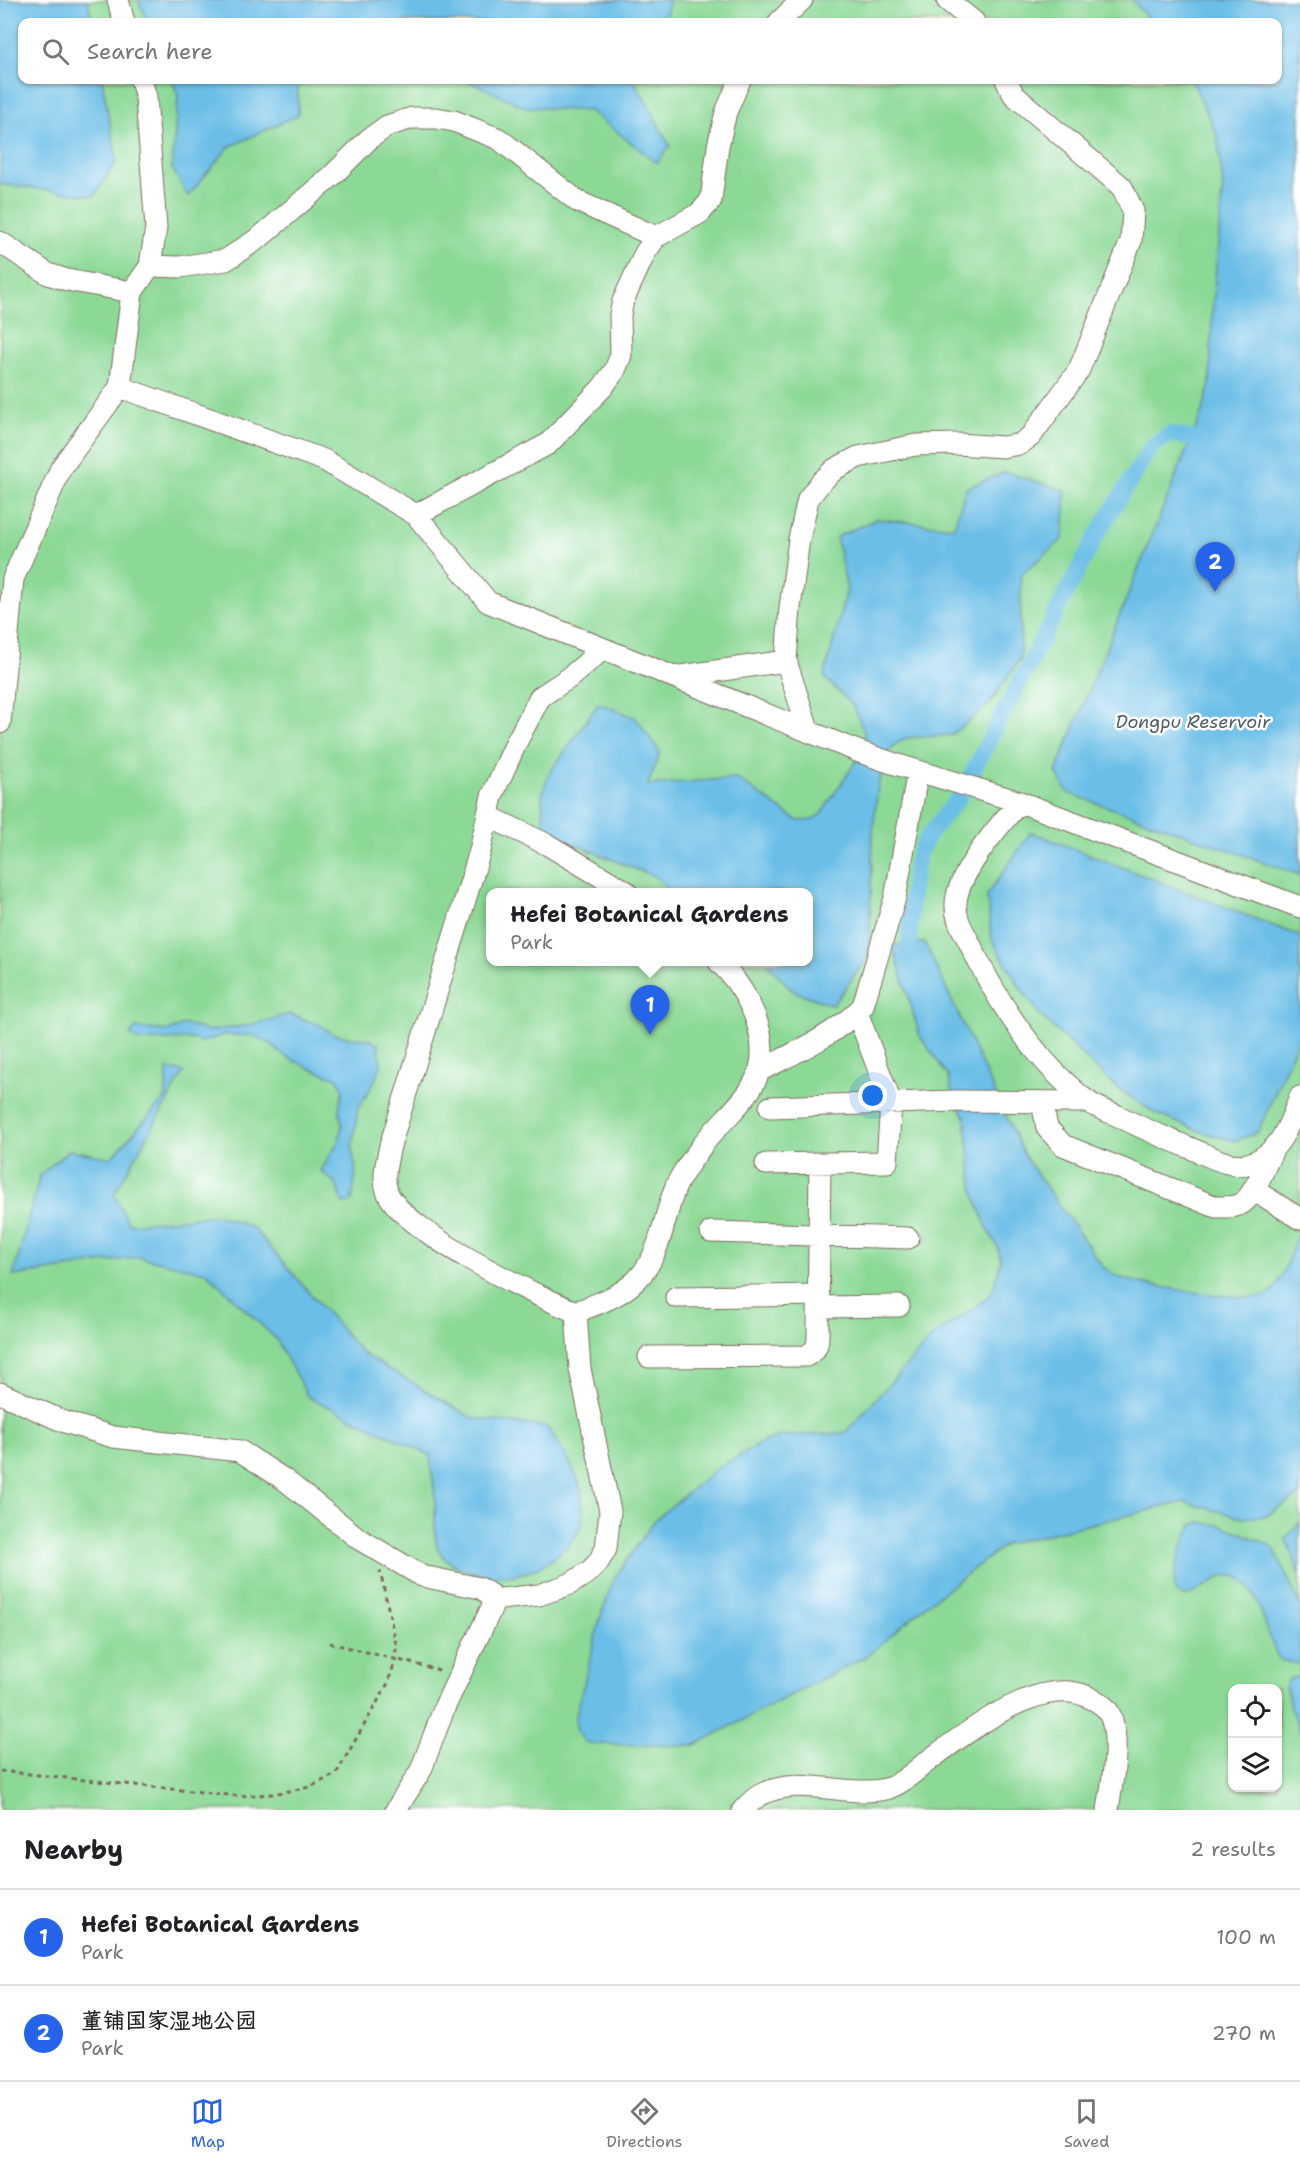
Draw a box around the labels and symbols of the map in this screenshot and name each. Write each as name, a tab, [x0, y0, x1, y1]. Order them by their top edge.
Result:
pin: 2	[1196, 542, 1234, 592]
water label: Dongpu Reservoir	[1115, 710, 1271, 734]
pin: 1	[630, 986, 670, 1035]
your location	[858, 1081, 887, 1110]

